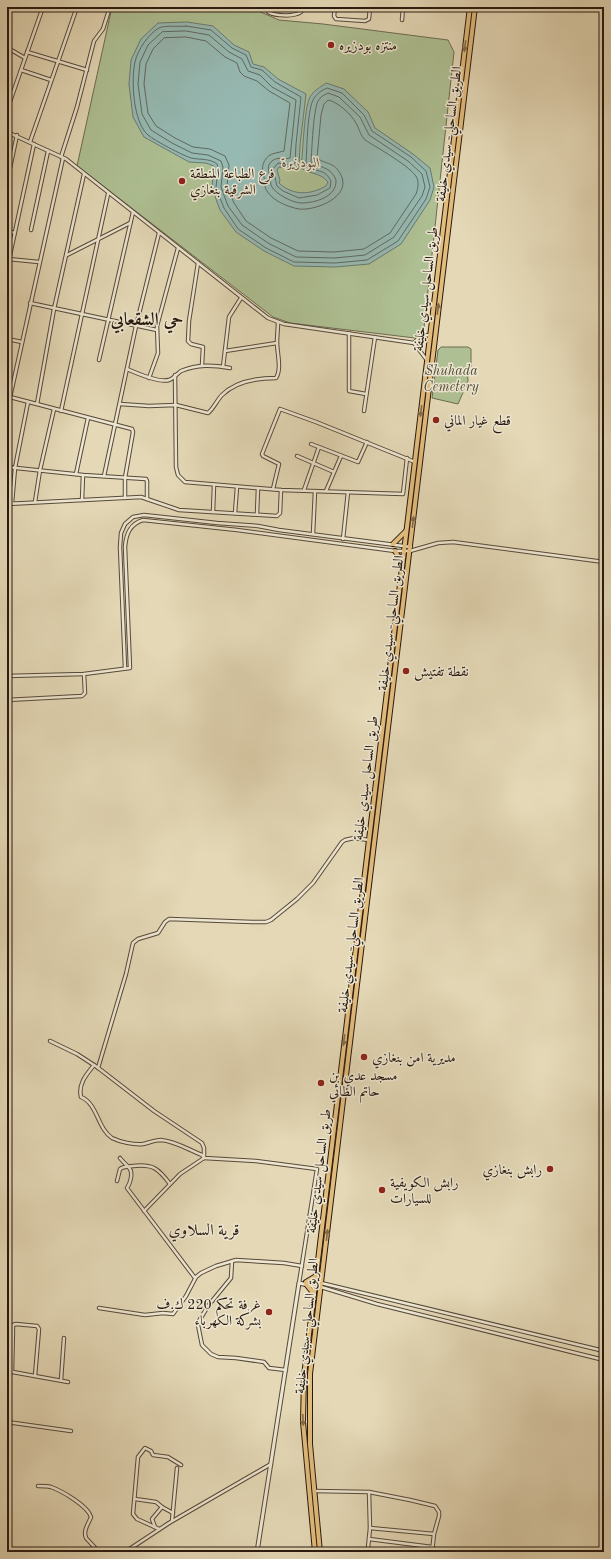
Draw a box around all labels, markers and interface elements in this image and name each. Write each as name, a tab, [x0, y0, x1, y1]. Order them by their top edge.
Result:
place label: منتزه بودزيره	[339, 39, 397, 54]
marker: منتزه بودزيره	[326, 40, 336, 50]
one-way arrow	[462, 40, 468, 52]
street label: الطريق الساحلي- سيدي خليفة	[434, 66, 469, 203]
park label: البودزيرة	[281, 156, 320, 171]
place label: فرع الطباعة المنطقة الشرقية بنغازي	[190, 167, 275, 201]
marker: فرع الطباعة المنطقة الشرقية بنغازي	[177, 176, 187, 186]
street label: طريق الساحل سيدي خليفة	[411, 226, 445, 353]
one-way arrow	[435, 303, 441, 315]
district label: حي الشقعابي	[110, 311, 183, 334]
park label: Shuhada Cemetery	[423, 364, 480, 395]
one-way arrow	[418, 405, 424, 417]
place label: قطع غيار الماني	[444, 414, 511, 434]
marker: قطع غيار الماني	[431, 415, 441, 425]
one-way arrow	[410, 516, 416, 528]
street label: الطريق الساحلي- سيدي خليفة	[376, 555, 411, 692]
place label: نقطة تفتيش	[414, 665, 469, 681]
marker: نقطة تفتيش	[401, 666, 411, 676]
street label: طريق الساحل سيدي خليفة	[351, 715, 385, 842]
street label: الطريق الساحلي- سيدي خليفة	[336, 877, 371, 1014]
one-way arrow	[341, 1034, 348, 1046]
place label: مديرية امن بنغازي	[372, 1051, 456, 1069]
marker: مديرية امن بنغازي	[359, 1052, 369, 1062]
place label: مسجد عدي بن حاتم الطائي	[329, 1069, 398, 1104]
marker: مسجد عدي بن حاتم الطائي	[316, 1078, 326, 1088]
street label: طريق الساحل سيدي خليفة	[304, 1108, 338, 1235]
place label: رابش بنغازي	[483, 1163, 542, 1181]
marker: رابش بنغازي	[545, 1164, 555, 1174]
place label: رابش الكويفية للسيارات	[390, 1175, 459, 1207]
marker: رابش الكويفية للسيارات	[377, 1185, 387, 1195]
district label: قرية السلاوي	[169, 1223, 239, 1242]
one-way arrow	[324, 1229, 330, 1241]
street label: الطريق الساحلي- سيدي خليفة	[293, 1258, 326, 1395]
place label: غرفة تحكم 220 ك.ف بشركة الكهرباء	[157, 1297, 261, 1330]
marker: غرفة تحكم 220 ك.ف بشركة الكهرباء	[264, 1307, 274, 1317]
one-way arrow	[300, 1414, 307, 1426]

